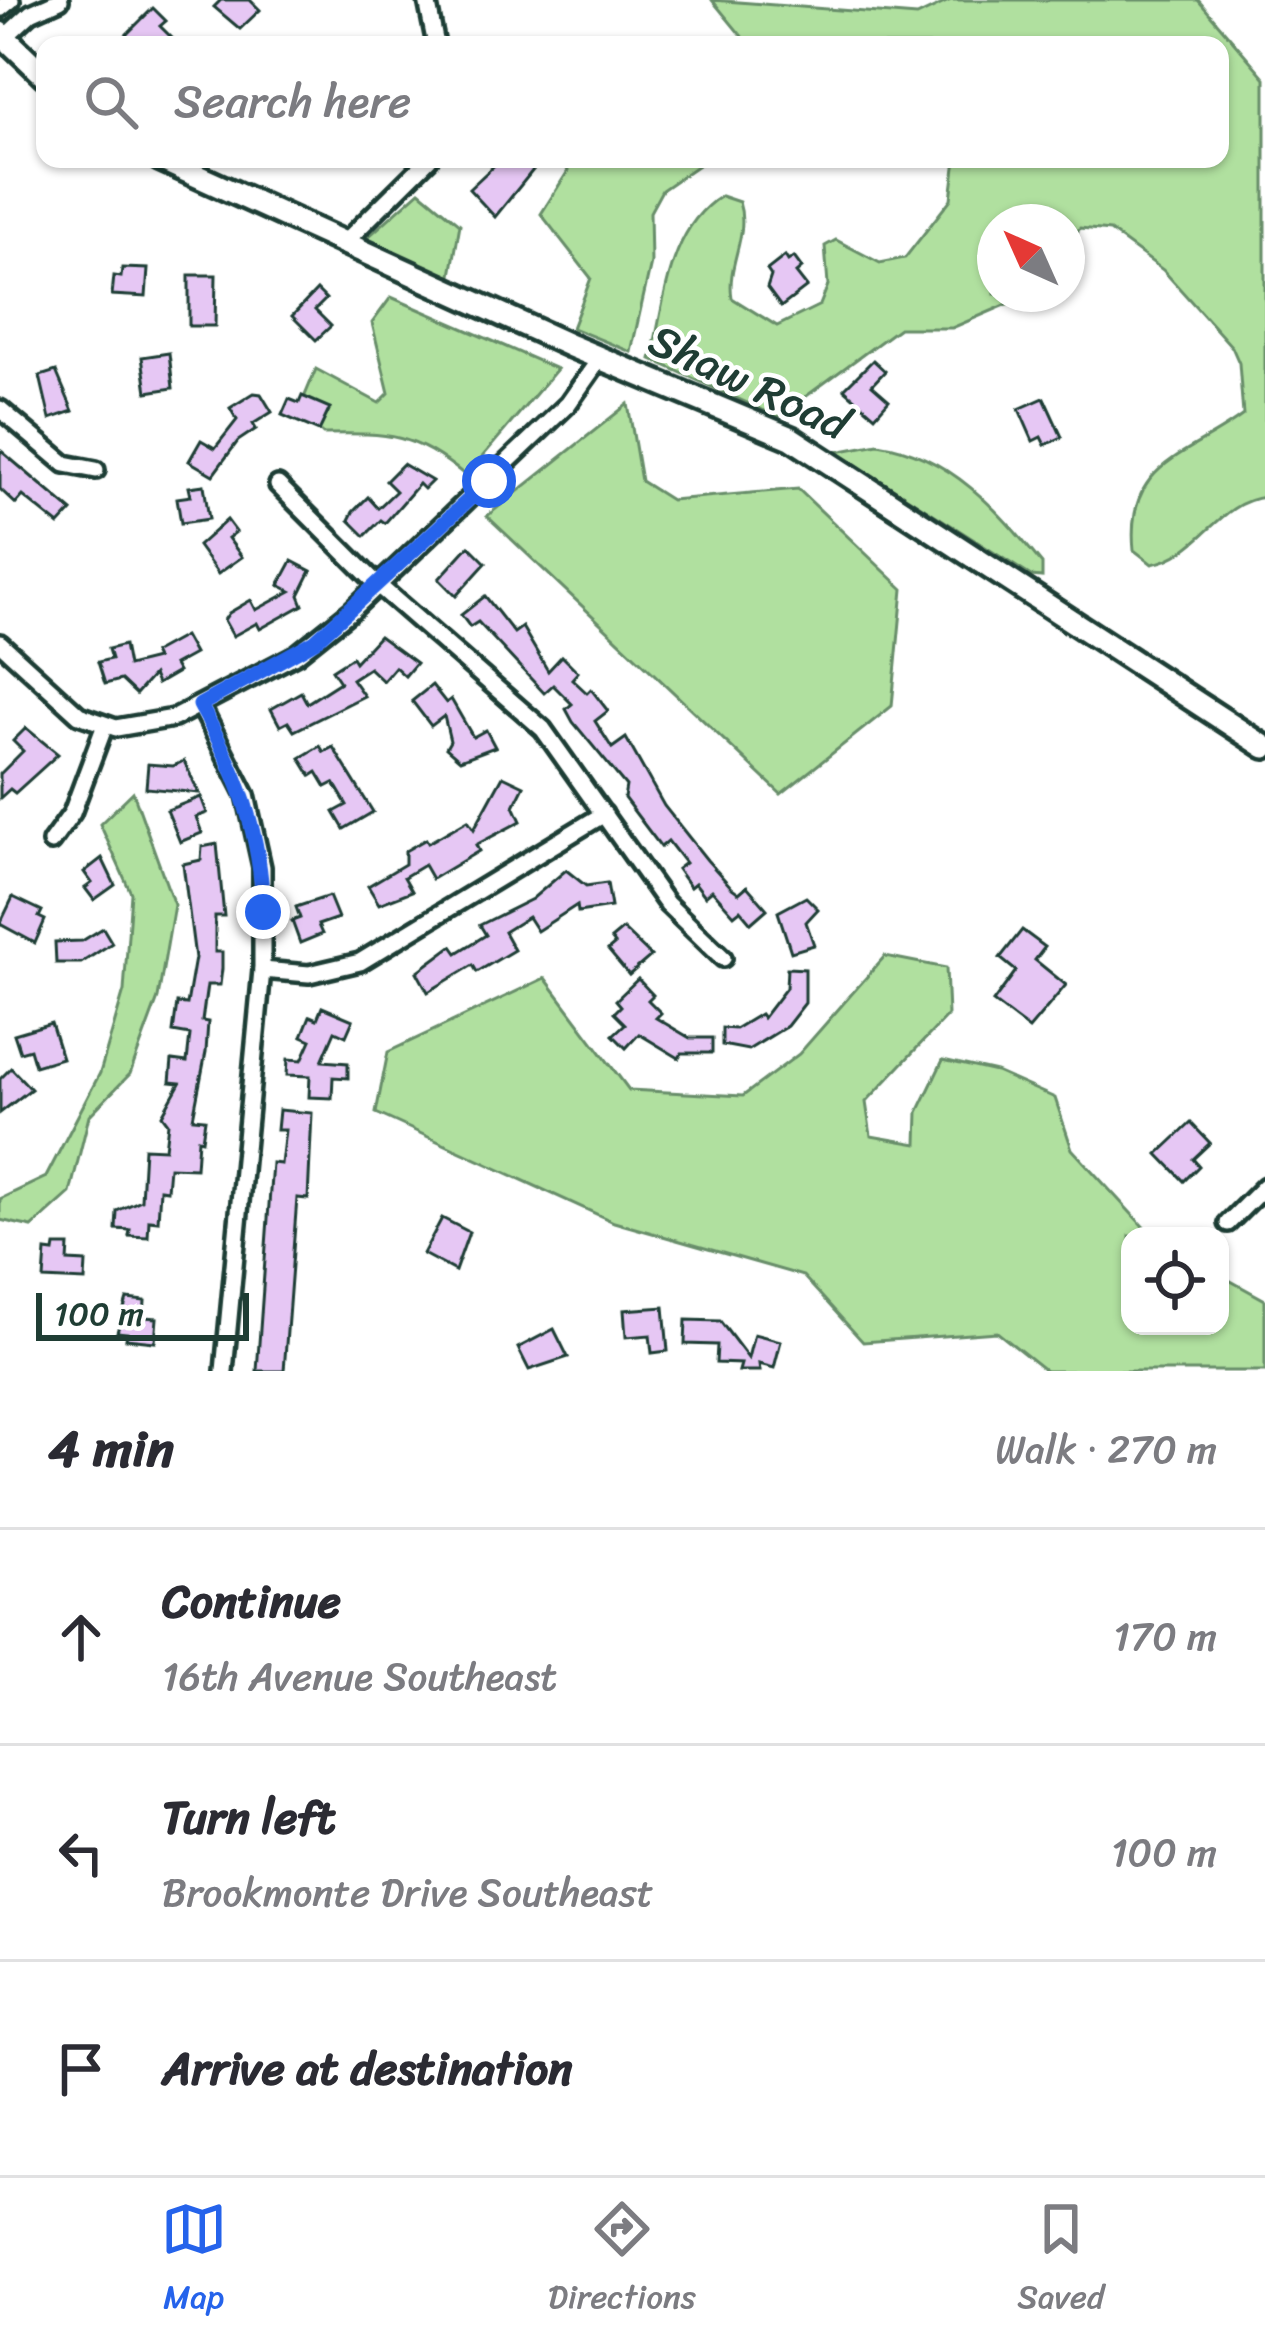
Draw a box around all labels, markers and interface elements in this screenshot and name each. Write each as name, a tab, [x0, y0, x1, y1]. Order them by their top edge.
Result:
search box	[36, 36, 1229, 168]
text: Search here	[174, 62, 411, 142]
icon: search	[78, 69, 144, 135]
north arrow	[977, 204, 1085, 312]
street label: Shaw Road	[635, 301, 866, 465]
route start	[462, 454, 516, 508]
route end	[236, 885, 290, 939]
map controls	[1121, 1227, 1229, 1335]
button: locate	[1121, 1227, 1229, 1335]
text: 100 m	[54, 1285, 144, 1343]
scale bar	[36, 1287, 249, 1340]
text: 4 min	[48, 1404, 174, 1494]
text: Walk · 270 m	[995, 1415, 1217, 1484]
text: Continue	[162, 1562, 341, 1642]
text: 170 m	[1113, 1602, 1217, 1671]
icon: ahead	[48, 1604, 114, 1670]
text: 16th Avenue Southeast	[162, 1642, 557, 1711]
text: Turn left	[162, 1778, 335, 1858]
text: 100 m	[1111, 1818, 1217, 1887]
icon: left	[48, 1820, 114, 1886]
text: Brookmonte Drive Southeast	[162, 1858, 654, 1927]
text: Arrive at destination	[162, 2029, 572, 2109]
icon: arrive	[48, 2036, 114, 2102]
tab: Map	[161, 2196, 227, 2326]
tab: Directions	[548, 2196, 696, 2326]
tab: Saved	[1017, 2196, 1104, 2326]

